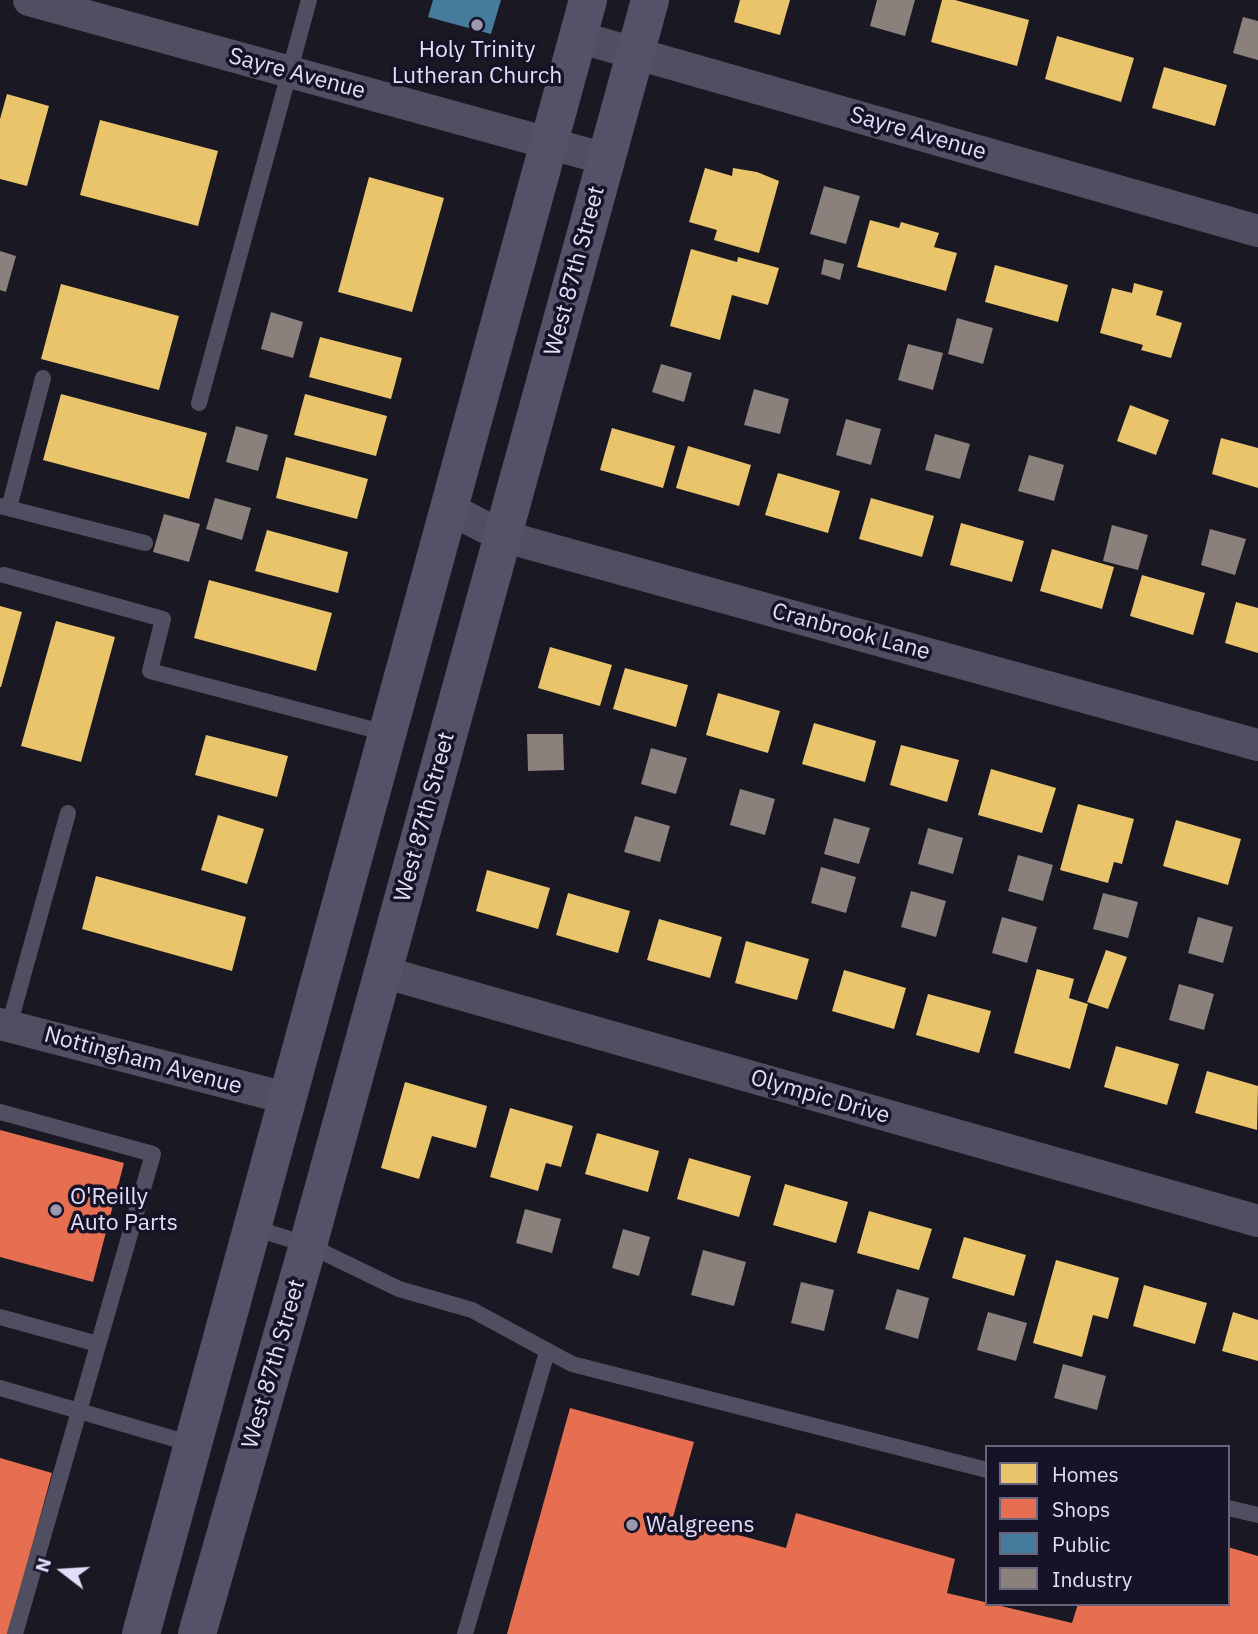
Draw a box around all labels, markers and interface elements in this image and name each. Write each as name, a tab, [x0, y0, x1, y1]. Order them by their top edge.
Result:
marker: Holy Trinity Lutheran Church	[469, 17, 485, 33]
place label: Holy Trinity Lutheran Church	[392, 36, 562, 90]
street label: Sayre Avenue	[226, 43, 368, 105]
street label: Sayre Avenue	[847, 101, 989, 167]
street label: West 87th Street	[539, 183, 611, 359]
street label: Cranbrook Lane	[769, 598, 933, 666]
street label: West 87th Street	[389, 729, 461, 905]
street label: Nottingham Avenue	[41, 1021, 245, 1101]
street label: Olympic Drive	[747, 1064, 893, 1130]
place label: O'Reilly Auto Parts	[70, 1183, 178, 1237]
marker: O'Reilly Auto Parts	[48, 1202, 64, 1218]
street label: West 87th Street	[237, 1276, 311, 1452]
legend	[985, 1445, 1230, 1606]
text: Homes	[1052, 1460, 1119, 1488]
text: Shops	[1052, 1495, 1110, 1523]
place label: Walgreens	[646, 1511, 755, 1539]
marker: Walgreens	[624, 1517, 640, 1533]
text: Public	[1052, 1530, 1110, 1558]
north arrow	[28, 1536, 98, 1606]
text: N	[29, 1555, 56, 1575]
text: Industry	[1052, 1565, 1132, 1593]

